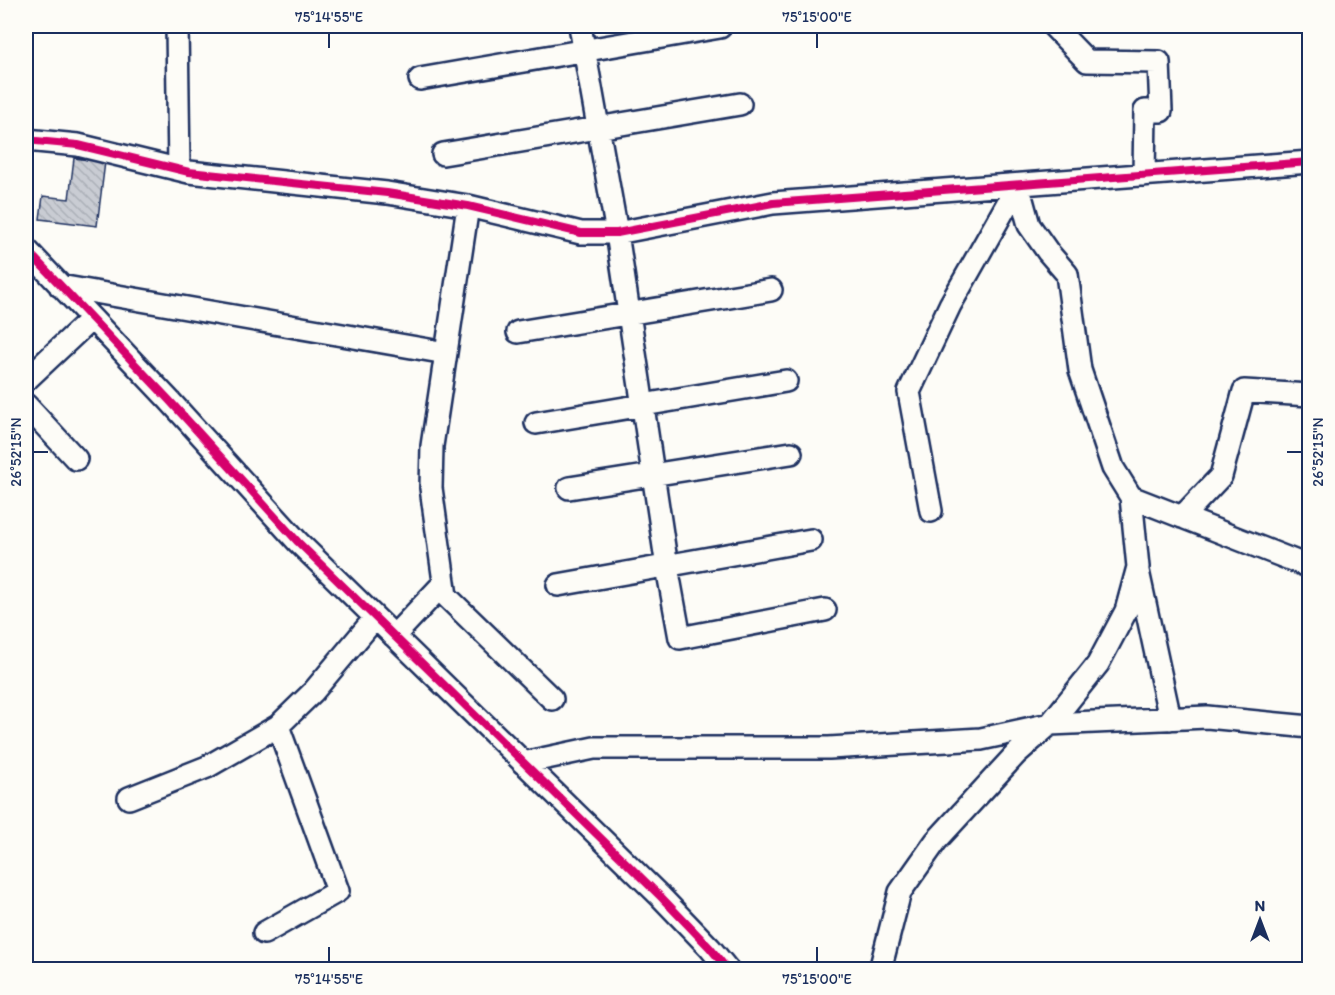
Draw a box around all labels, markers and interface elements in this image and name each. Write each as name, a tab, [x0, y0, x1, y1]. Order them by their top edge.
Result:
text: 75°14'55"E	[295, 8, 363, 26]
text: 75°15'00"E	[782, 8, 852, 26]
text: 26°52'15"N	[7, 417, 25, 487]
text: 26°52'15"N	[1309, 417, 1327, 487]
north arrow	[1230, 890, 1290, 950]
text: N	[1255, 896, 1265, 915]
text: 75°14'55"E	[295, 970, 363, 988]
text: 75°15'00"E	[782, 970, 852, 988]

